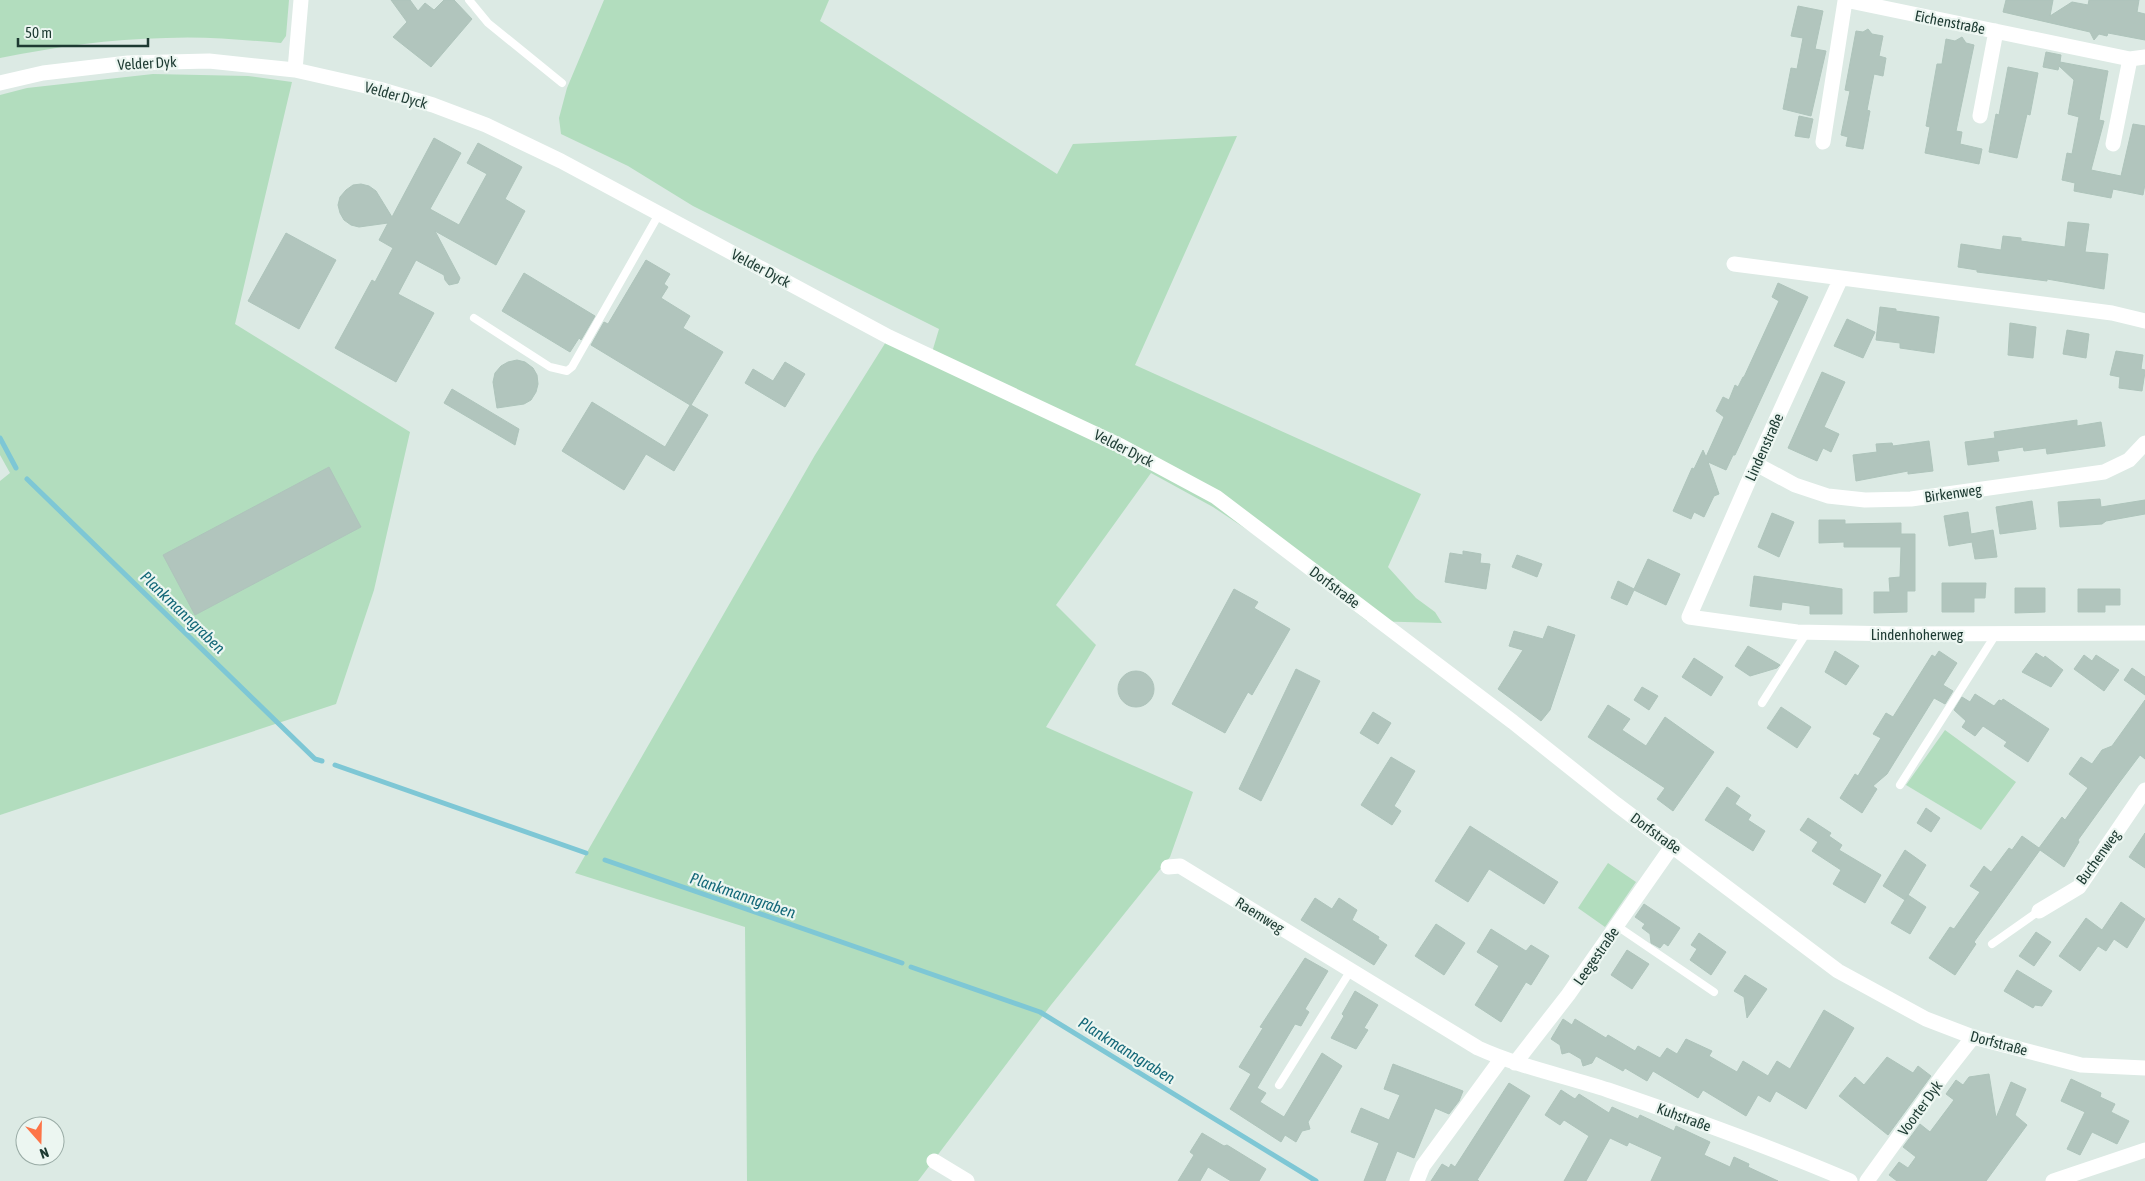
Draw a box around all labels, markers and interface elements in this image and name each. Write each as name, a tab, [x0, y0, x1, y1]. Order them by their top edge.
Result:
street label: Eichenstraße	[1913, 7, 1987, 37]
scale bar	[18, 15, 148, 47]
text: 50 m	[25, 24, 52, 41]
street label: Velder Dyk	[117, 53, 177, 73]
street label: Velder Dyck	[363, 78, 430, 112]
street label: Velder Dyck	[729, 245, 794, 291]
street label: Lindenstraße	[1742, 410, 1787, 483]
street label: Velder Dyck	[1091, 426, 1157, 470]
street label: Birkenweg	[1923, 481, 1983, 505]
street label: Dorfstraße	[1307, 563, 1364, 611]
water label: Plankmanngraben	[136, 567, 229, 658]
street label: Lindenhoherweg	[1871, 626, 1964, 643]
street label: Dorfstraße	[1627, 809, 1685, 857]
street label: Buchenweg	[2073, 826, 2124, 888]
water label: Plankmanngraben	[688, 869, 798, 923]
street label: Raemweg	[1233, 893, 1288, 937]
street label: Leegestraße	[1570, 924, 1622, 988]
water label: Plankmanngraben	[1075, 1013, 1179, 1088]
street label: Dorfstraße	[1969, 1027, 2030, 1059]
street label: Voorter Dyk	[1894, 1077, 1946, 1139]
street label: Kuhstraße	[1655, 1099, 1714, 1135]
north arrow	[15, 1116, 65, 1166]
text: N	[38, 1144, 51, 1162]

